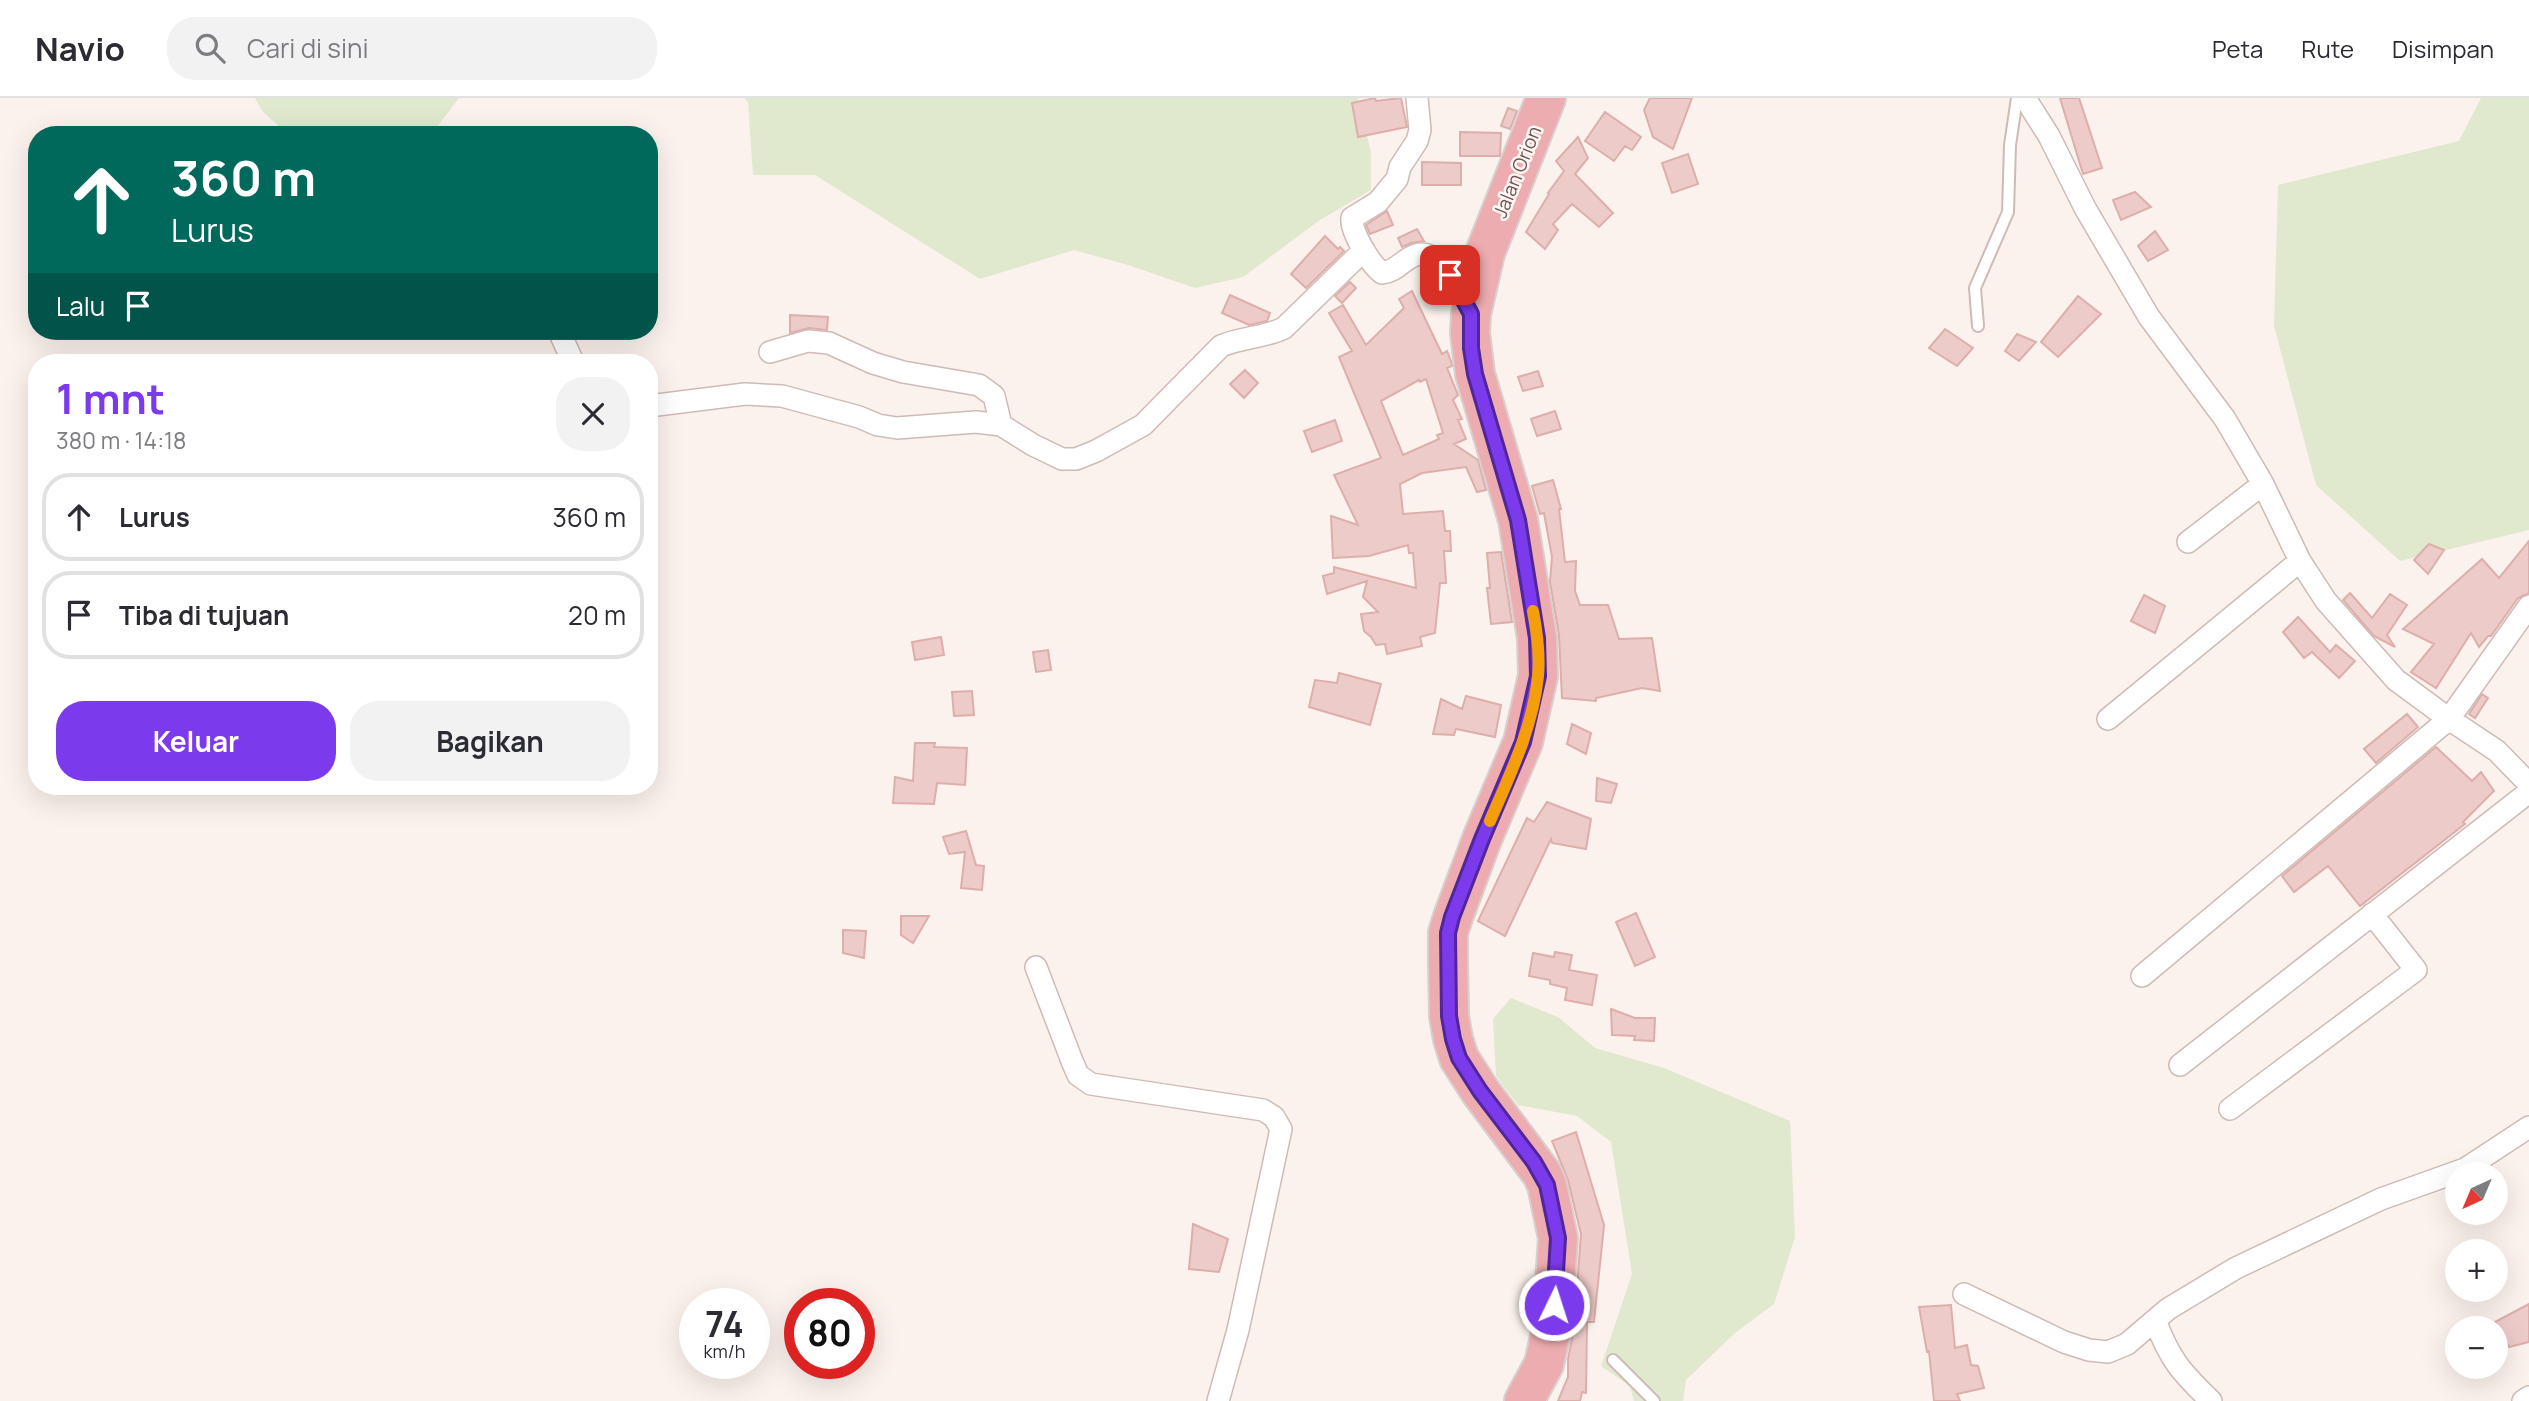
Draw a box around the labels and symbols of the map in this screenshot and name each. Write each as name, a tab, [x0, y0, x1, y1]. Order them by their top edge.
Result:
street label: Jalan Orion	[1487, 122, 1547, 222]
pin	[1420, 245, 1480, 305]
north arrow	[2445, 1162, 2508, 1225]
position arrow	[1517, 1268, 1591, 1342]
speed limit sign: 80	[784, 1288, 875, 1379]

